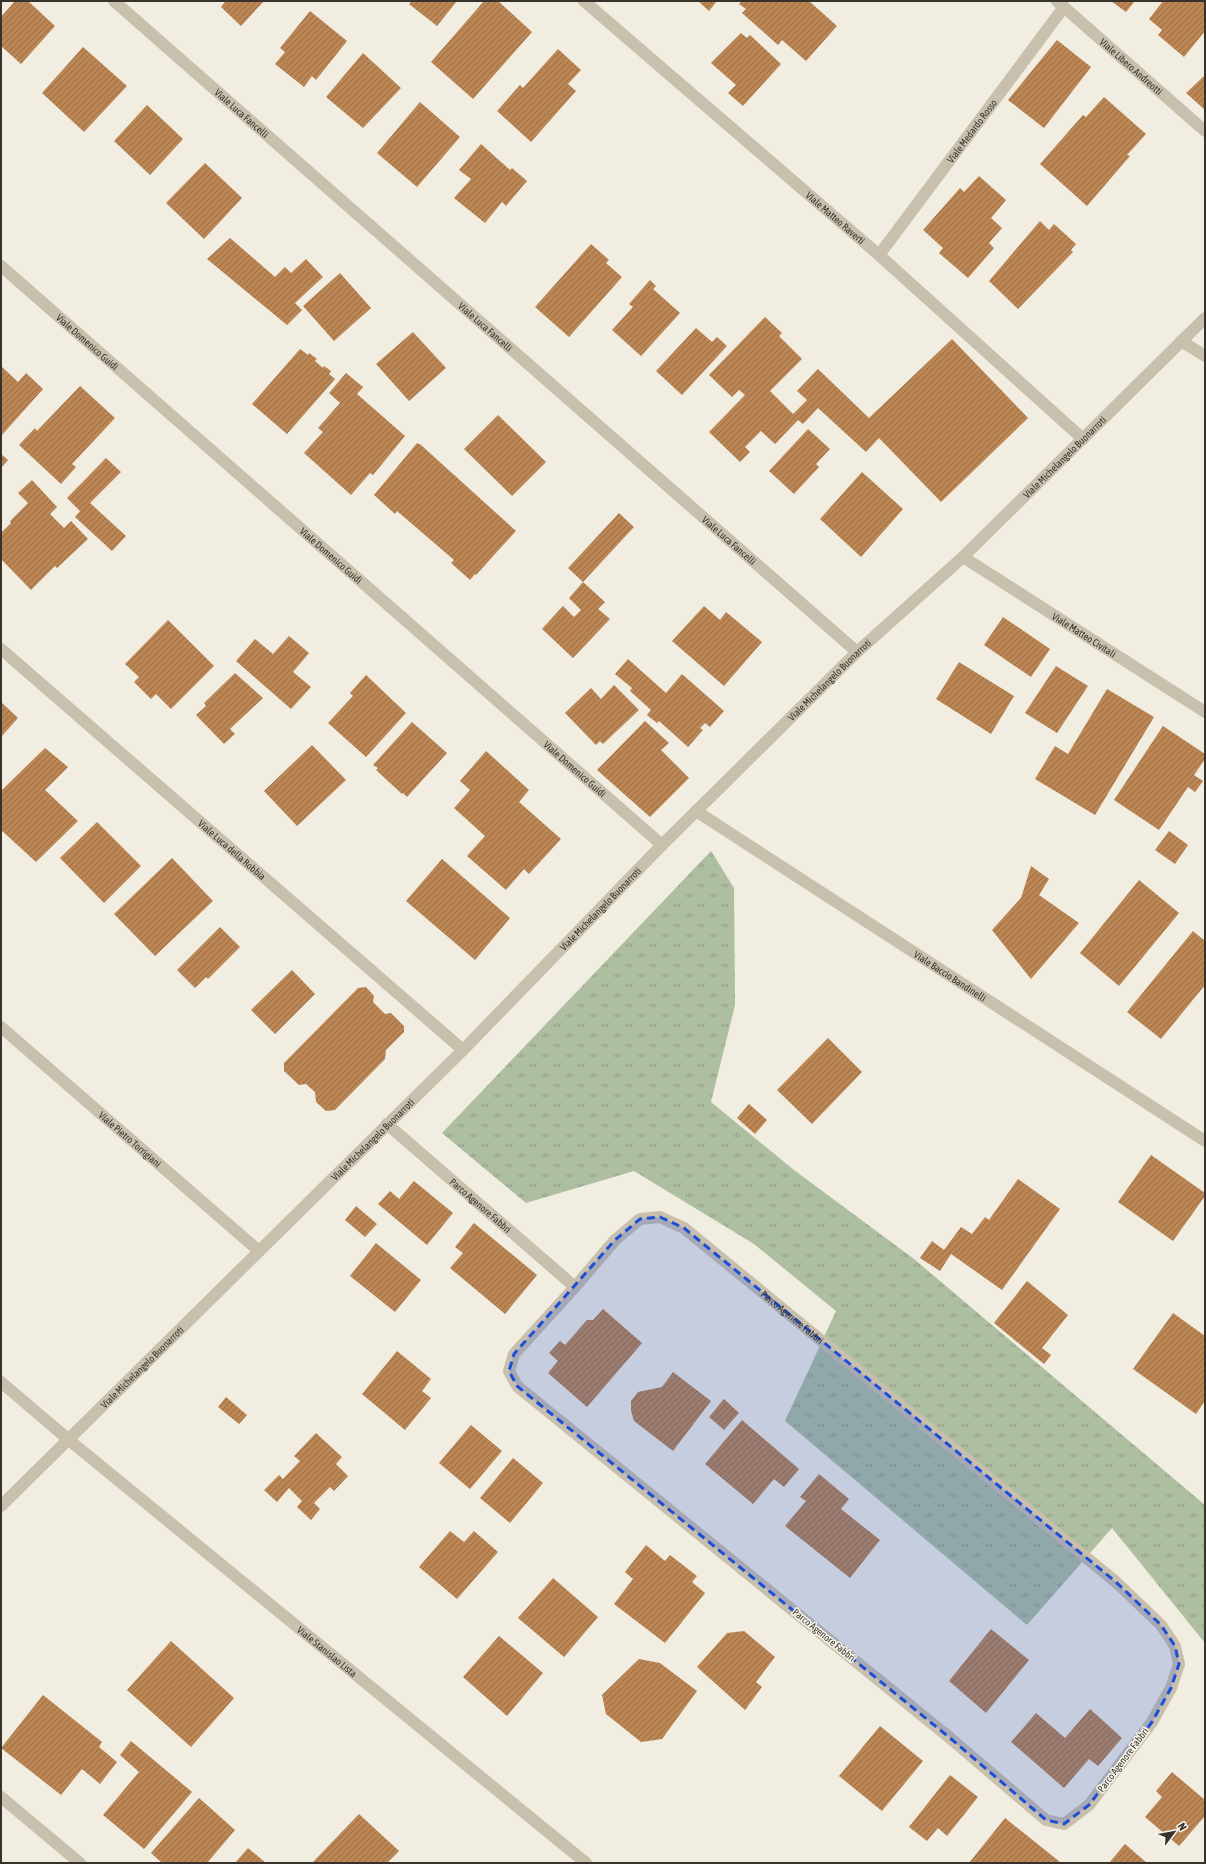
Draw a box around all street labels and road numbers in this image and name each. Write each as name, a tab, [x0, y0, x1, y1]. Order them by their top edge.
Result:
street label: Viale Libero Andreotti	[1098, 36, 1165, 97]
street label: Viale Luca Fancelli	[213, 86, 271, 140]
street label: Viale Medardo Rosso	[944, 97, 999, 165]
street label: Viale Matteo Raverti	[804, 189, 867, 246]
street label: Viale Luca Fancelli	[456, 300, 515, 353]
street label: Viale Domenico Guidi	[54, 312, 121, 372]
street label: Viale Michelangelo Buonarroti	[1021, 414, 1108, 500]
street label: Viale Luca Fancelli	[700, 514, 758, 567]
street label: Viale Domenico Guidi	[298, 525, 365, 585]
street label: Viale Matteo Civitali	[1050, 610, 1118, 659]
street label: Viale Michelangelo Buonarroti	[786, 637, 873, 723]
street label: Viale Domenico Guidi	[542, 739, 608, 799]
street label: Viale Luca della Robbia	[196, 817, 268, 882]
street label: Viale Michelangelo Buonarroti	[557, 865, 643, 953]
street label: Viale Baccio Bandinelli	[912, 948, 988, 1003]
street label: Viale Michelangelo Buonarroti	[329, 1096, 416, 1182]
street label: Viale Pietro Torrigiani	[97, 1109, 164, 1169]
street label: Parco Agenore Fabbri	[448, 1176, 514, 1235]
street label: Parco Agenore Fabbri	[759, 1288, 826, 1346]
street label: Viale Michelangelo Buonarroti	[98, 1324, 185, 1410]
street label: Parco Agenore Fabbri	[791, 1606, 857, 1664]
street label: Viale Stanislao Lista	[295, 1624, 359, 1679]
street label: Parco Agenore Fabbri	[1095, 1726, 1151, 1794]

